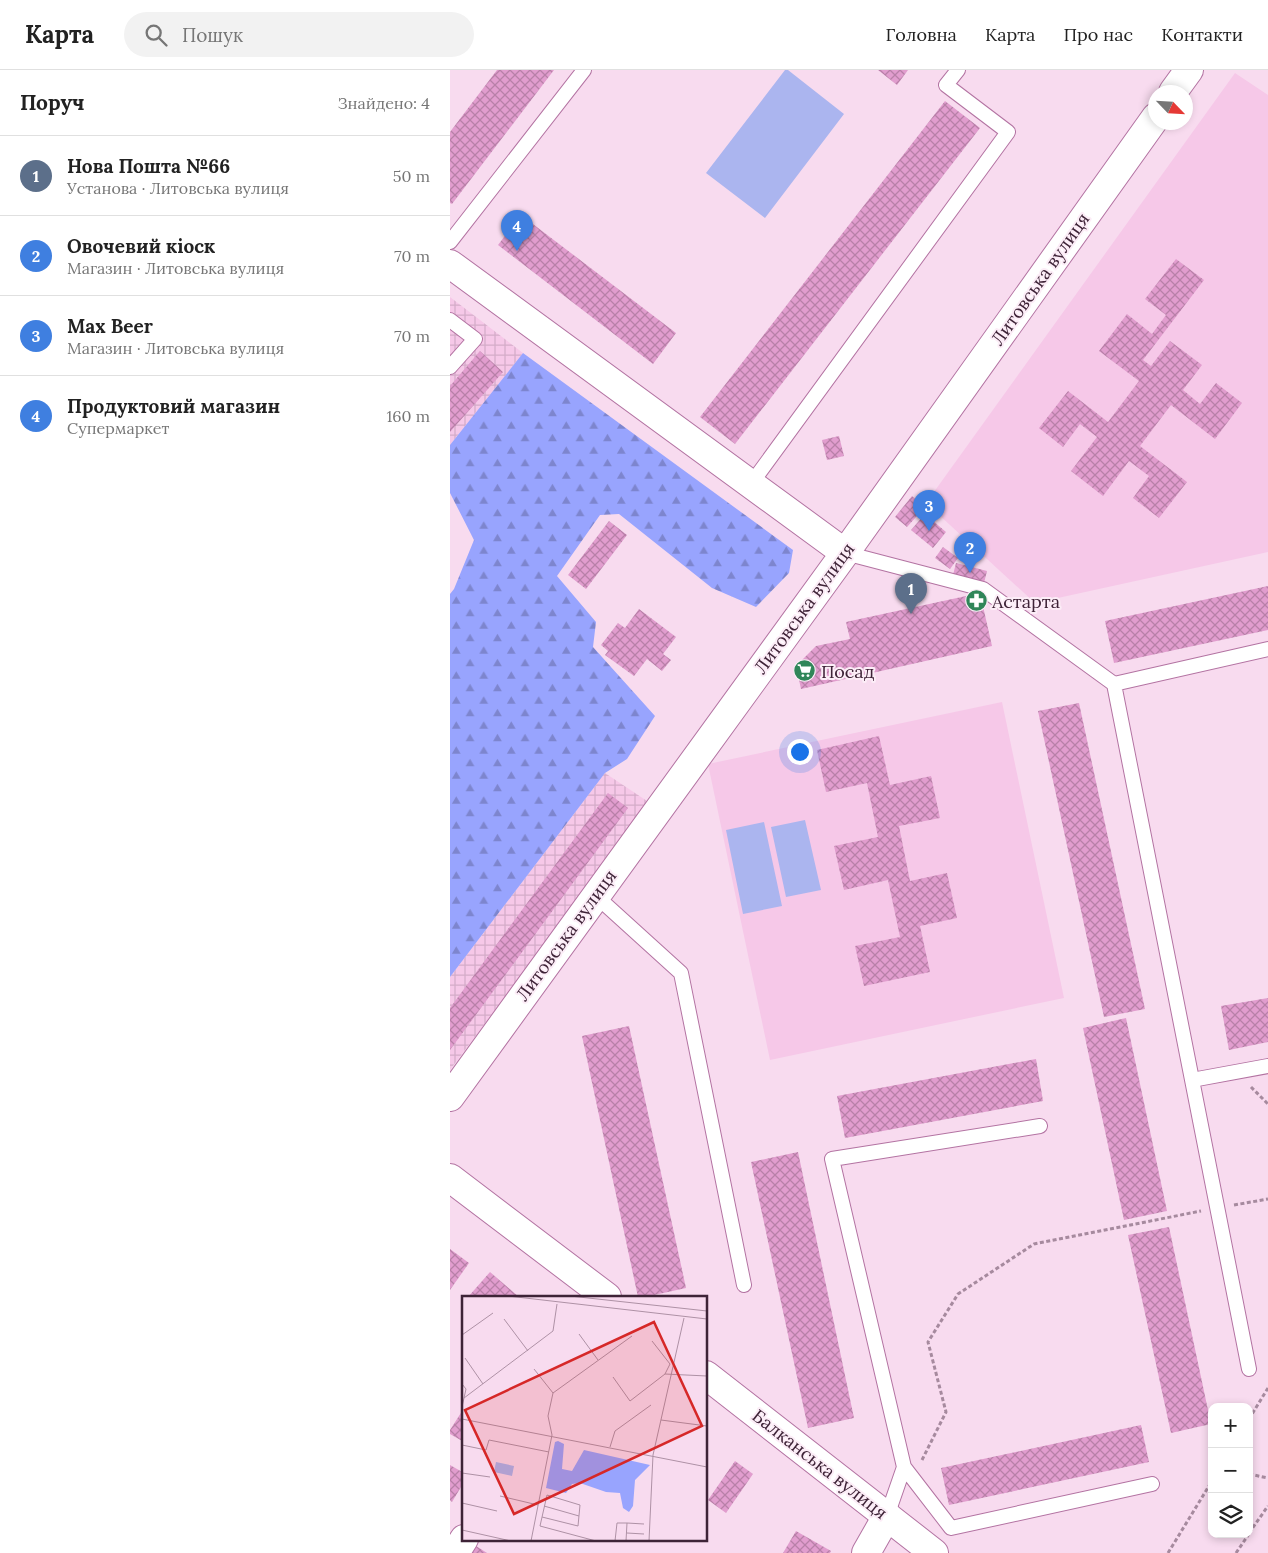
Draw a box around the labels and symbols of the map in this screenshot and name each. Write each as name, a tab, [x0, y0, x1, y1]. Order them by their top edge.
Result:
north arrow	[1148, 85, 1193, 130]
street label: Литовська вулиця	[986, 208, 1094, 350]
pin: 4	[501, 210, 533, 251]
pin: 3	[913, 490, 945, 531]
pin: 2	[954, 532, 986, 573]
street label: Литовська вулиця	[749, 538, 859, 678]
pin: 1	[895, 573, 927, 614]
pharmacy icon: Астарта	[964, 589, 988, 613]
place label: Астарта	[991, 590, 1060, 613]
supermarket icon: Посад	[793, 659, 817, 683]
place label: Посад	[821, 660, 875, 683]
your location	[787, 739, 813, 765]
street label: Литовська вулиця	[511, 865, 621, 1005]
inset map	[462, 1296, 708, 1540]
street label: Балканська вулиця	[748, 1404, 892, 1524]

